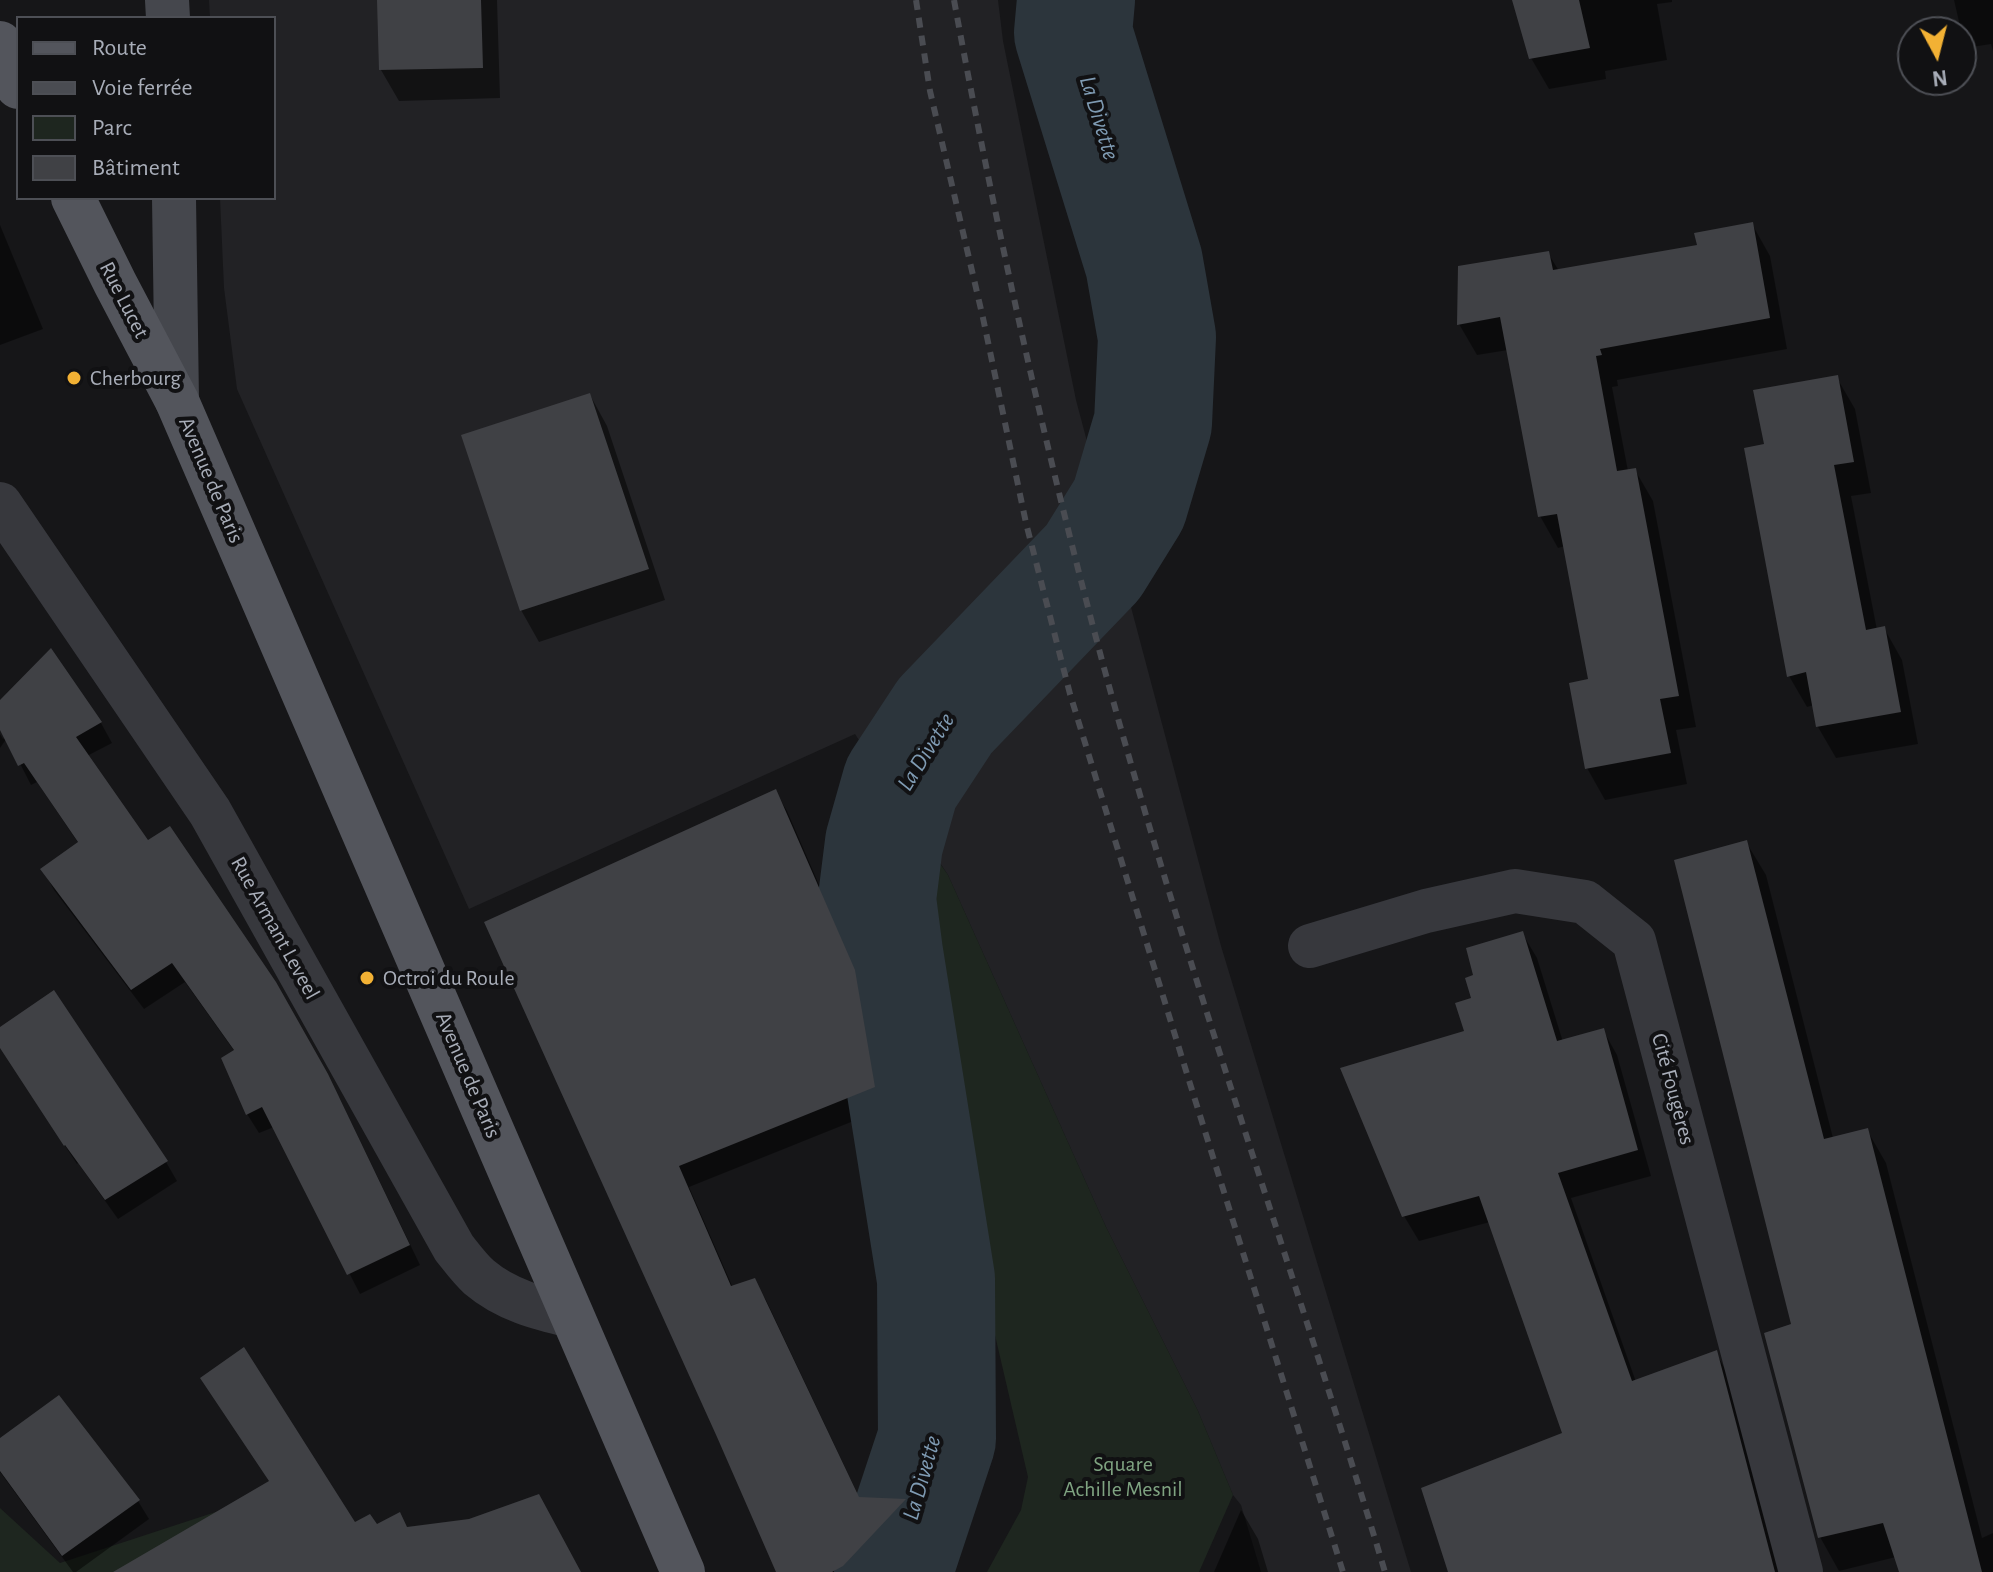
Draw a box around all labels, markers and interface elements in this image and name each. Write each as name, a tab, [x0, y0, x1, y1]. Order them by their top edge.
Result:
legend	[16, 16, 276, 200]
north arrow	[1897, 16, 1977, 96]
text: Route	[92, 36, 147, 60]
text: N	[1931, 66, 1949, 90]
water label: La Divette	[1073, 72, 1125, 164]
text: Voie ferrée	[92, 76, 193, 100]
text: Parc	[92, 116, 132, 140]
text: Bâtiment	[92, 156, 180, 180]
street label: Rue Lucet	[93, 257, 155, 343]
place label: Cherbourg	[90, 365, 181, 391]
marker: Cherbourg	[65, 369, 83, 387]
street label: Avenue de Paris	[173, 413, 249, 547]
water label: La Divette	[891, 708, 961, 796]
street label: Rue Armant Leveel	[225, 852, 325, 1004]
place label: Octroi du Roule	[383, 965, 515, 991]
marker: Octroi du Roule	[358, 969, 376, 987]
street label: Avenue de Paris	[430, 1008, 506, 1142]
street label: Cité Fougères	[1645, 1030, 1701, 1148]
water label: La Divette	[896, 1432, 948, 1524]
park label: Square Achille Mesnil	[1063, 1451, 1183, 1502]

